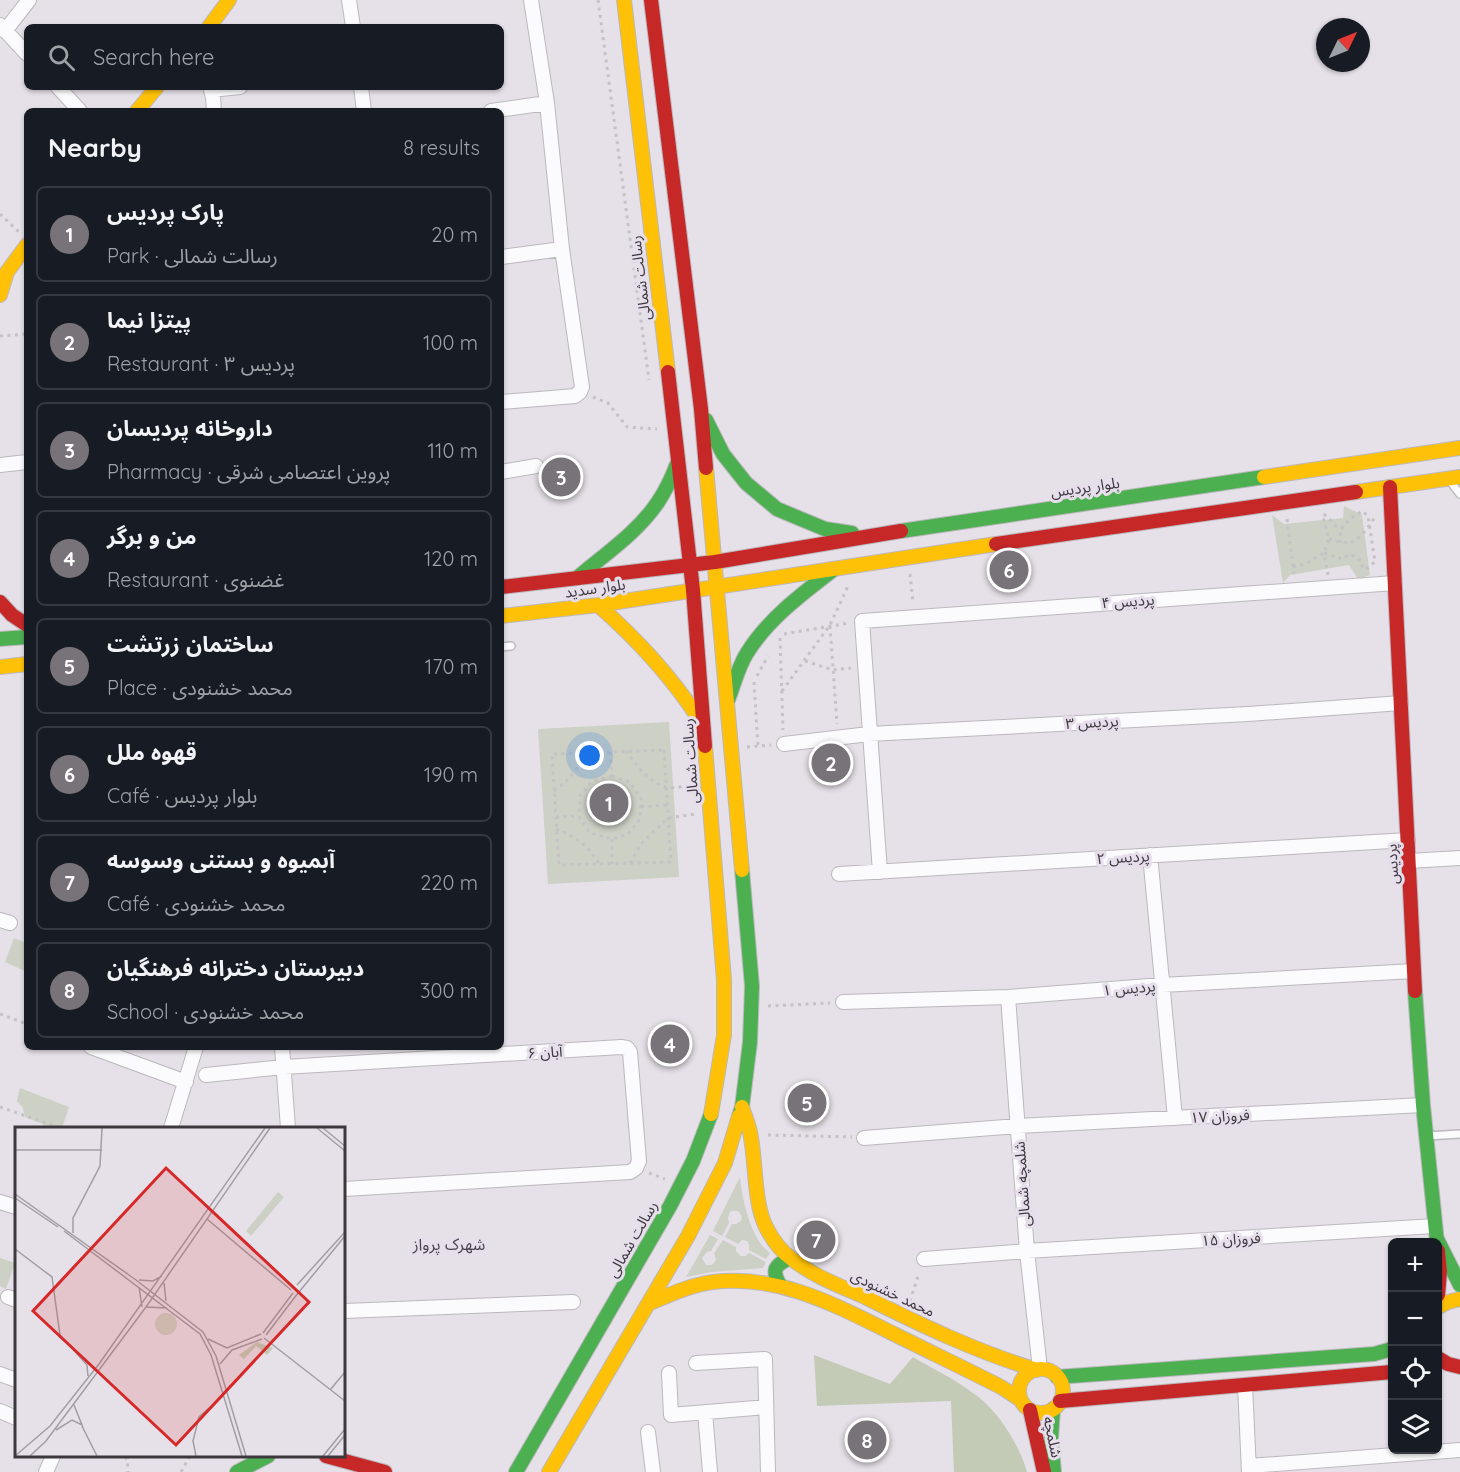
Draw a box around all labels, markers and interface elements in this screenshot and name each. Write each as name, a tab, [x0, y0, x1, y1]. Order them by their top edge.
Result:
north arrow	[1316, 18, 1370, 72]
search box	[24, 24, 504, 90]
icon: search	[45, 41, 78, 74]
text: Search here	[93, 43, 214, 71]
text: Nearby	[48, 131, 142, 164]
text: 8 results	[403, 135, 480, 160]
text: پارک پردیس	[107, 198, 224, 226]
text: 1	[66, 222, 73, 247]
text: 20 m	[431, 222, 478, 247]
street label: رسالت شمالی	[625, 235, 655, 321]
text: Park · رسالت شمالی	[107, 243, 278, 268]
text: پیتزا نیما	[107, 306, 191, 334]
text: 2	[64, 330, 75, 355]
text: 100 m	[423, 330, 478, 355]
text: Restaurant · پردیس ۳	[107, 351, 295, 376]
text: داروخانه پردیسان	[107, 414, 273, 442]
text: 3	[64, 438, 75, 463]
text: 110 m	[428, 438, 478, 463]
pin: 3	[542, 454, 580, 500]
text: Pharmacy · پروین اعتصامی شرقی	[107, 459, 390, 484]
street label: بلوار پردیس	[1049, 473, 1121, 502]
text: من و برگر	[107, 522, 197, 550]
text: 4	[64, 546, 75, 571]
text: 120 m	[424, 546, 478, 571]
pin: 6	[990, 548, 1028, 592]
text: Restaurant · غضنوی	[107, 567, 284, 592]
street label: بلوار سدید	[563, 574, 627, 602]
street label: پردیس ۴	[1101, 590, 1155, 613]
text: ساختمان زرتشت	[107, 630, 274, 658]
text: 5	[64, 654, 75, 679]
text: 170 m	[425, 654, 478, 679]
text: Place · محمد خشنودی	[107, 675, 293, 700]
street label: پردیس ۳	[1065, 711, 1119, 734]
street label: رسالت شمالی	[678, 718, 702, 804]
text: قهوه ملل	[107, 738, 197, 766]
pin: 2	[812, 740, 850, 786]
your location	[575, 741, 604, 770]
text: 6	[64, 762, 75, 787]
text: 190 m	[424, 762, 478, 787]
pin: 1	[590, 780, 628, 826]
text: Café · بلوار پردیس	[107, 783, 257, 808]
street label: پردیس	[1381, 843, 1404, 885]
text: آبمیوه و بستنی وسوسه	[107, 846, 335, 874]
street label: پردیس ۲	[1096, 846, 1150, 869]
text: 7	[64, 870, 75, 895]
text: 220 m	[420, 870, 478, 895]
text: Café · محمد خشنودی	[107, 891, 285, 916]
text: دبیرستان دخترانه فرهنگیان	[107, 954, 364, 982]
street label: پردیس ۱	[1102, 976, 1156, 1001]
text: 8	[64, 978, 75, 1003]
text: 300 m	[420, 978, 478, 1003]
text: School · محمد خشنودی	[107, 999, 304, 1024]
pin: 4	[650, 1022, 690, 1066]
street label: آبان ۶	[527, 1042, 564, 1062]
pin: 5	[788, 1080, 826, 1126]
street label: فروزان ۱۷	[1190, 1105, 1251, 1127]
inset map	[15, 1127, 345, 1457]
street label: شلمچه شمالی	[1010, 1140, 1036, 1227]
street label: رسالت شمالی	[602, 1197, 662, 1281]
pin: 7	[796, 1218, 836, 1262]
street label: فروزان ۱۵	[1201, 1228, 1262, 1250]
district label: شهرک پرواز	[412, 1234, 485, 1255]
map controls	[1388, 1238, 1442, 1454]
button: +	[1388, 1238, 1442, 1292]
street label: محمد خشنودی	[848, 1265, 938, 1321]
button: −	[1388, 1292, 1442, 1346]
button: locate	[1388, 1346, 1442, 1400]
button: layers	[1388, 1400, 1442, 1454]
street label: شلمچه	[1038, 1415, 1067, 1460]
pin: 8	[848, 1418, 886, 1462]

